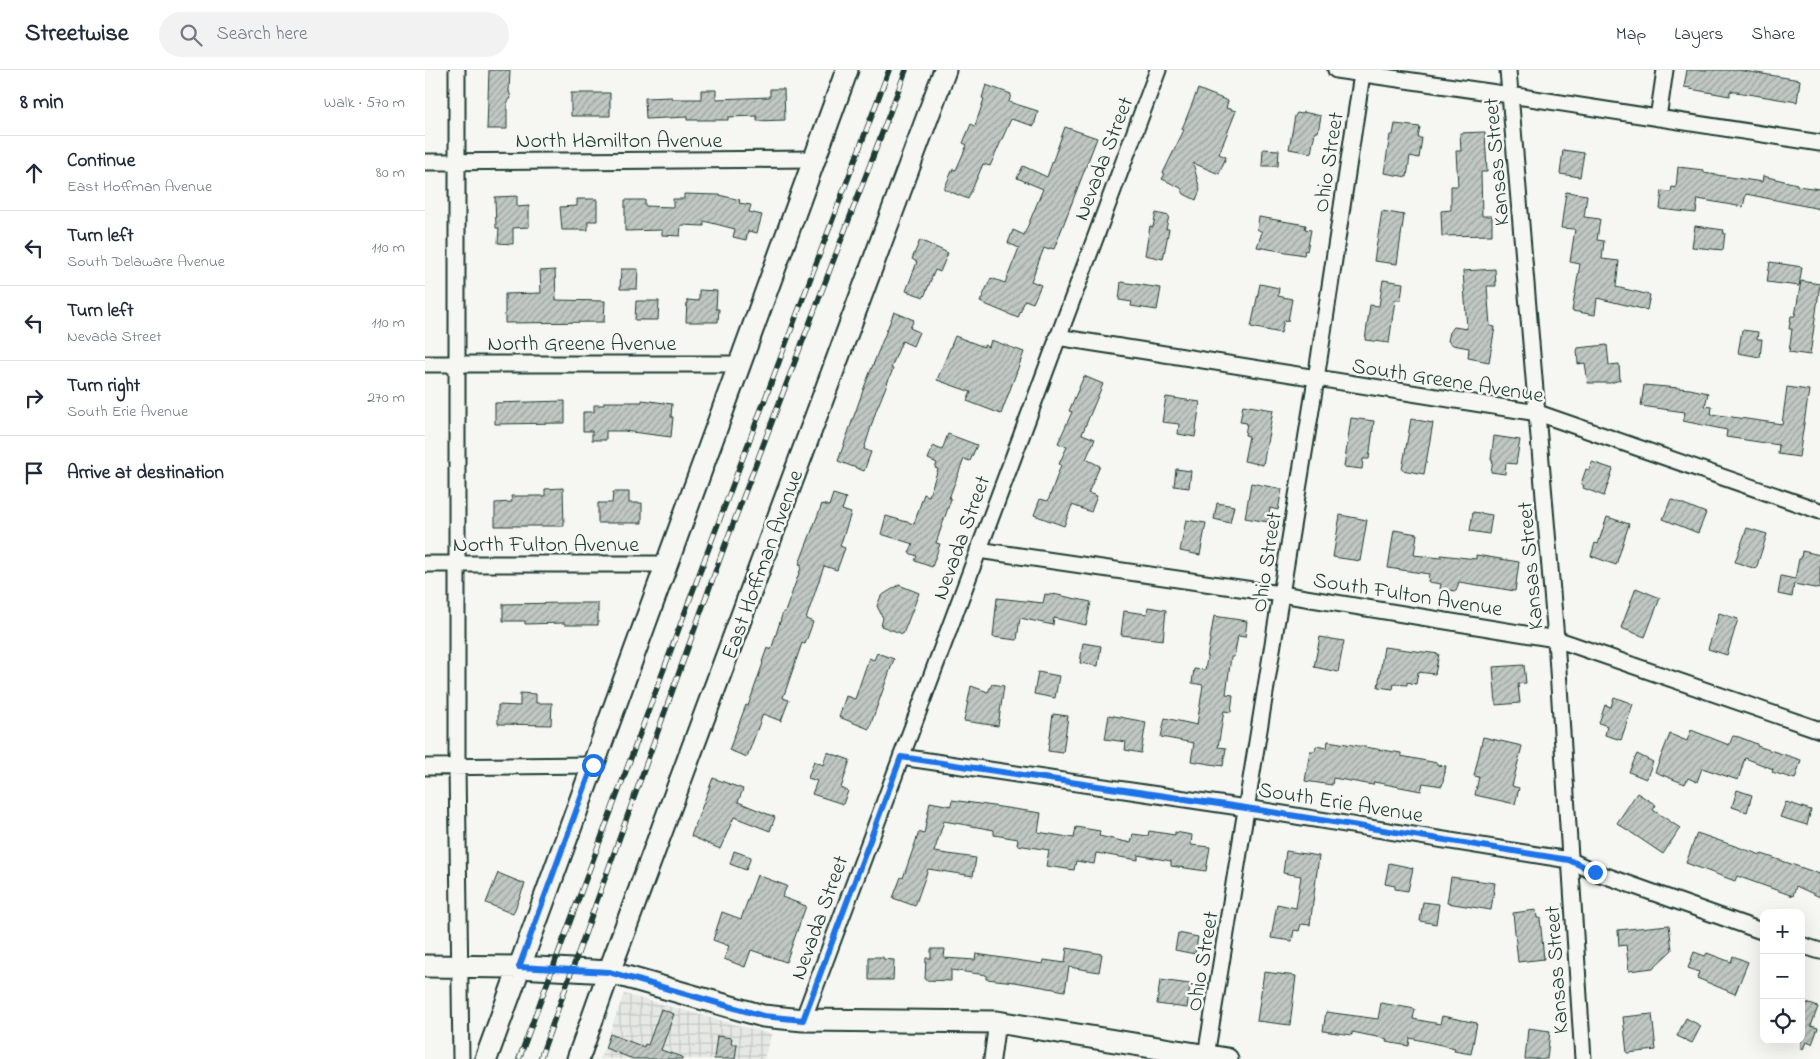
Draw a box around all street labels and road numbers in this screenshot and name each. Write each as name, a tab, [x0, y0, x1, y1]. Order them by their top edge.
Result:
street label: Nevada Street	[1067, 92, 1143, 226]
street label: Kansas Street	[1476, 96, 1520, 227]
street label: Ohio Street	[1306, 109, 1354, 215]
street label: North Hamilton Avenue	[516, 126, 723, 158]
street label: North Greene Avenue	[488, 329, 677, 361]
street label: South Greene Avenue	[1349, 351, 1546, 413]
street label: East Hoffman Avenue	[715, 466, 813, 664]
street label: Nevada Street	[926, 471, 1000, 605]
street label: Kansas Street	[1510, 500, 1554, 631]
street label: Ohio Street	[1244, 509, 1292, 615]
street label: North Fulton Avenue	[453, 530, 639, 562]
street label: South Fulton Avenue	[1311, 565, 1505, 627]
street label: South Erie Avenue	[1256, 775, 1425, 833]
street label: Nevada Street	[784, 851, 858, 985]
street label: Kansas Street	[1538, 904, 1578, 1035]
street label: Ohio Street	[1179, 908, 1229, 1014]

